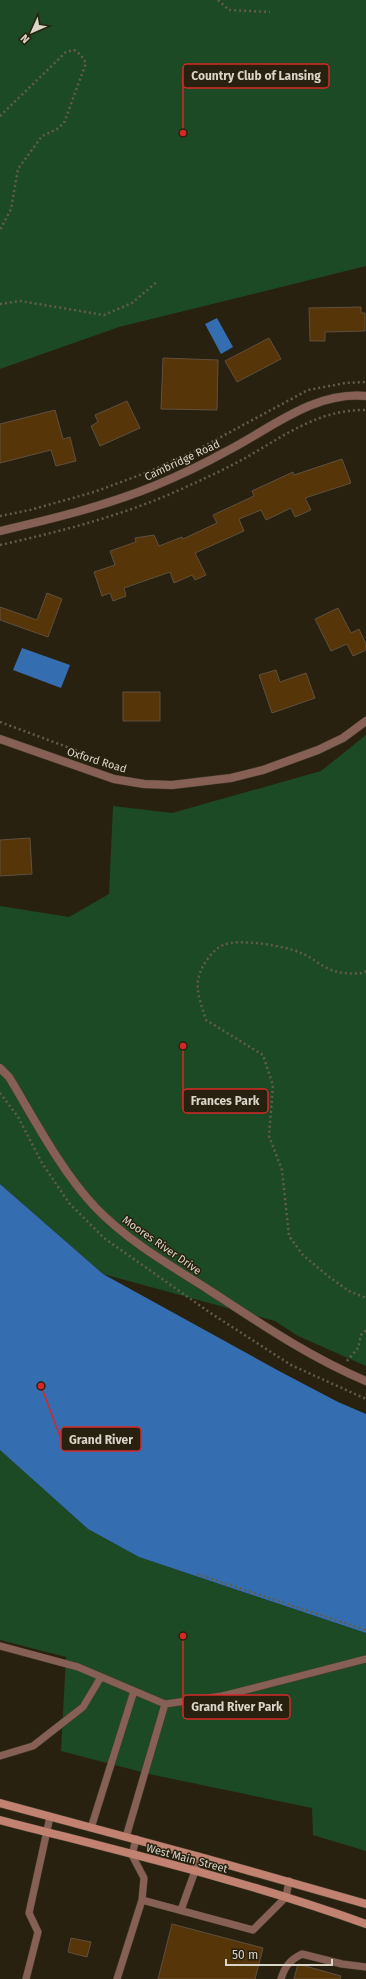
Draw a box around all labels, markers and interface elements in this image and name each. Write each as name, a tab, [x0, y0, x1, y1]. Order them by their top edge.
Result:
north arrow	[12, 12, 52, 52]
text: N	[18, 32, 32, 46]
callout: Country Club of Lansing	[183, 64, 329, 88]
text: Country Club of Lansing	[191, 69, 321, 83]
street label: Cambridge Road	[142, 437, 222, 484]
street label: Oxford Road	[65, 745, 128, 776]
callout: Frances Park	[183, 1089, 268, 1113]
text: Frances Park	[191, 1094, 260, 1108]
street label: Moores River Drive	[120, 1213, 204, 1278]
callout: Grand River	[61, 1427, 141, 1451]
text: Grand River	[69, 1433, 133, 1447]
callout: Grand River Park	[183, 1695, 290, 1719]
text: Grand River Park	[191, 1700, 283, 1714]
street label: West Main Street	[145, 1841, 229, 1876]
scale bar	[226, 1941, 332, 1967]
text: 50 m	[232, 1948, 258, 1962]

